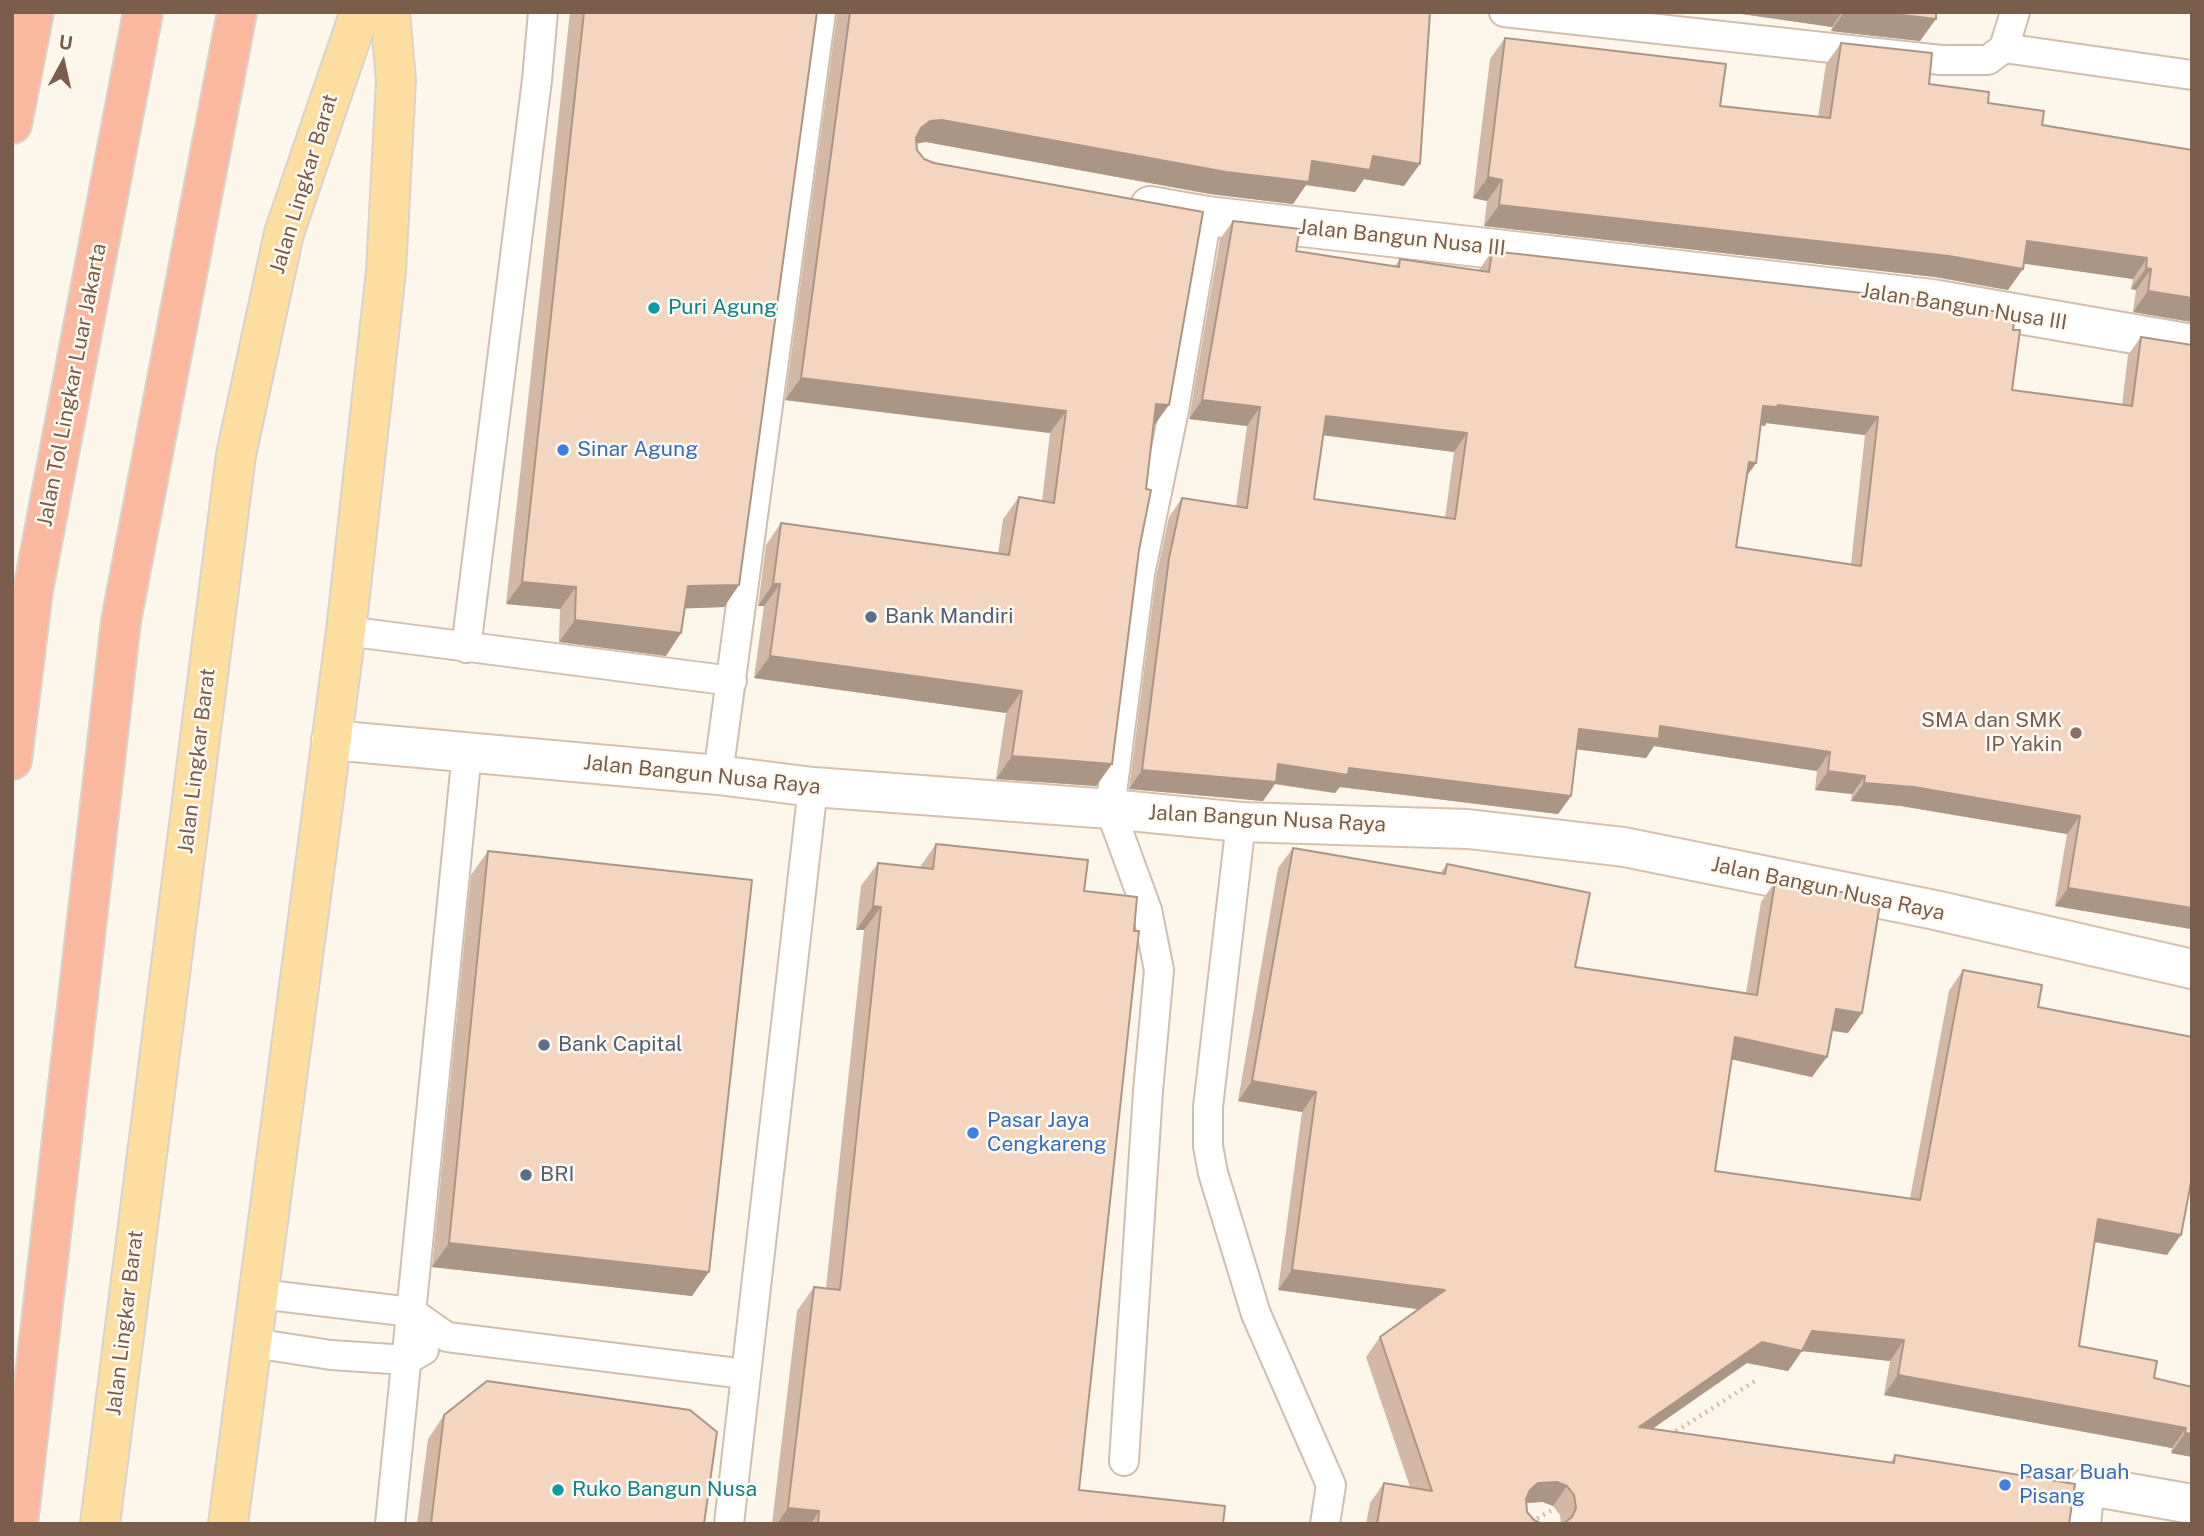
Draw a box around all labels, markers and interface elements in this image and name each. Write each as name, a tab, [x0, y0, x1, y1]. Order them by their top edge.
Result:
north arrow	[28, 28, 98, 98]
text: U	[58, 30, 74, 54]
street label: Jalan Lingkar Barat	[265, 91, 343, 277]
street label: Jalan Bangun Nusa III	[1297, 215, 1507, 261]
street label: Jalan Tol Lingkar Luar Jakarta	[32, 241, 112, 529]
street label: Jalan Bangun Nusa III	[1859, 278, 2069, 336]
place label: Puri Agung	[668, 295, 777, 321]
marker: Puri Agung	[646, 300, 662, 316]
place label: Sinar Agung	[577, 437, 698, 463]
marker: Sinar Agung	[555, 442, 571, 458]
place label: Bank Mandiri	[885, 604, 1013, 630]
marker: Bank Mandiri	[863, 609, 879, 625]
street label: Jalan Lingkar Barat	[173, 667, 221, 855]
place label: SMA dan SMK IP Yakin	[1921, 708, 2062, 758]
marker: SMA dan SMK IP Yakin	[2068, 725, 2084, 741]
street label: Jalan Bangun Nusa Raya	[582, 750, 822, 800]
street label: Jalan Bangun Nusa Raya	[1147, 800, 1387, 838]
street label: Jalan Bangun Nusa Raya	[1709, 852, 1947, 926]
place label: Bank Capital	[558, 1032, 682, 1058]
marker: Bank Capital	[536, 1037, 552, 1053]
place label: Pasar Jaya Cengkareng	[987, 1108, 1107, 1158]
marker: Pasar Jaya Cengkareng	[965, 1125, 981, 1141]
place label: BRI	[540, 1162, 574, 1188]
marker: BRI	[518, 1167, 534, 1183]
street label: Jalan Lingkar Barat	[101, 1229, 149, 1417]
place label: Pasar Buah Pisang	[2019, 1460, 2129, 1510]
place label: Ruko Bangun Nusa	[572, 1477, 757, 1503]
marker: Pasar Buah Pisang	[1997, 1477, 2013, 1493]
marker: Ruko Bangun Nusa	[550, 1482, 566, 1498]

